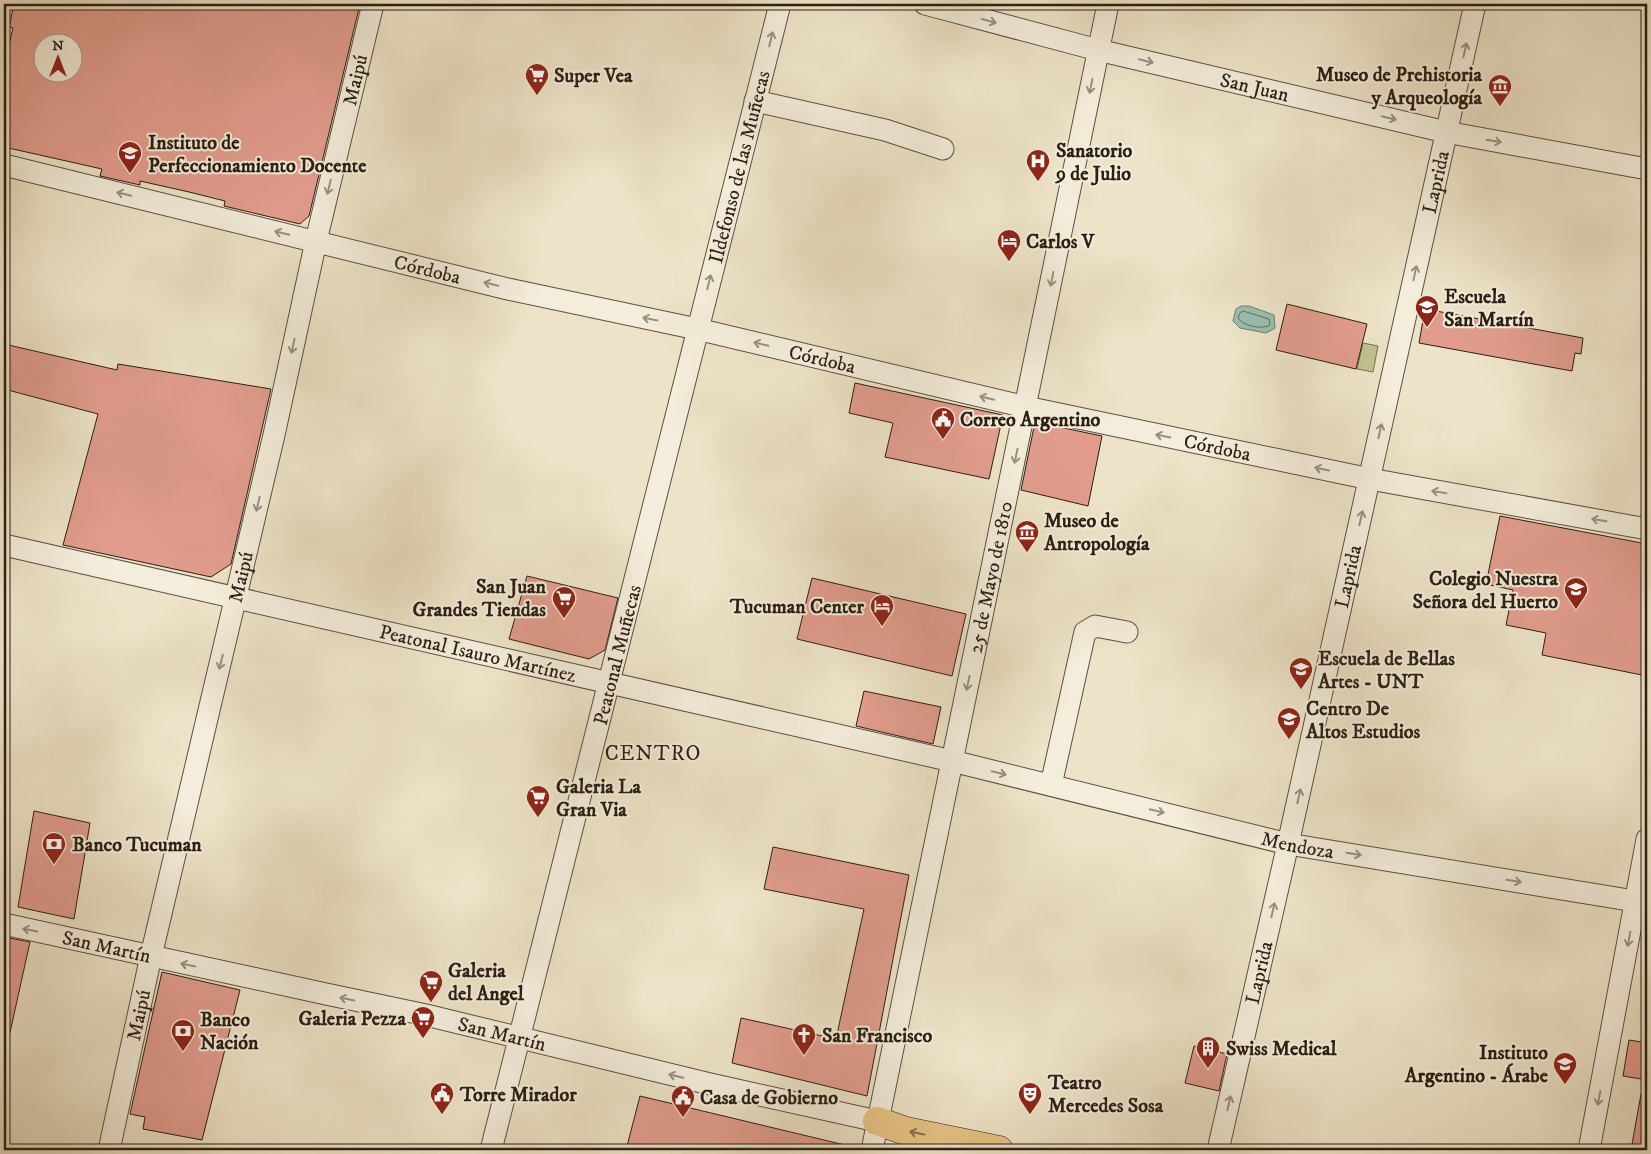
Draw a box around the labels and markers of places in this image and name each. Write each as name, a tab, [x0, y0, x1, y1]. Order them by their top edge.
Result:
supermarket icon: Super Vea	[524, 62, 550, 96]
place label: Museo de Prehistoria y Arqueología	[1316, 63, 1483, 111]
place label: Super Vea	[554, 64, 633, 89]
museum icon: Museo de Prehistoria y Arqueología	[1487, 73, 1513, 107]
place label: Instituto de Perfeccionamiento Docente	[148, 131, 367, 179]
place label: Sanatorio 9 de Julio	[1054, 139, 1133, 187]
school or university icon: Instituto de Perfeccionamiento Docente	[117, 140, 143, 174]
hospital icon: Sanatorio 9 de Julio	[1025, 148, 1051, 182]
hotel icon: Carlos V	[996, 228, 1022, 262]
place label: Carlos V	[1026, 230, 1096, 255]
place label: Escuela San Martín	[1444, 285, 1535, 333]
school or university icon: Escuela San Martín	[1414, 294, 1440, 328]
public building icon: Correo Argentino	[930, 406, 956, 440]
place label: Correo Argentino	[960, 408, 1101, 433]
place label: Museo de Antropología	[1043, 509, 1150, 557]
museum icon: Museo de Antropología	[1014, 519, 1040, 553]
place label: Colegio Nuestra Señora del Huerto	[1412, 567, 1558, 615]
place label: San Juan Grandes Tiendas	[412, 575, 547, 623]
school or university icon: Colegio Nuestra Señora del Huerto	[1563, 576, 1589, 610]
supermarket icon: San Juan Grandes Tiendas	[551, 585, 577, 619]
hotel icon: Tucuman Center	[869, 593, 895, 627]
place label: Tucuman Center	[729, 595, 865, 620]
place label: Escuela de Bellas Artes - UNT	[1317, 647, 1455, 695]
school or university icon: Escuela de Bellas Artes - UNT	[1288, 656, 1314, 690]
place label: Centro De Altos Estudios	[1305, 697, 1421, 745]
school or university icon: Centro De Altos Estudios	[1276, 706, 1302, 740]
place label: Galeria La Gran Via	[556, 775, 641, 823]
supermarket icon: Galeria La Gran Via	[525, 784, 551, 818]
bank icon: Banco Tucuman	[41, 831, 67, 865]
place label: Banco Tucuman	[72, 833, 202, 858]
place label: Galeria del Angel	[448, 959, 525, 1007]
supermarket icon: Galeria del Angel	[418, 969, 444, 1003]
supermarket icon: Galeria Pezza	[410, 1005, 436, 1039]
place label: Galeria Pezza	[298, 1007, 406, 1032]
place label: Banco Nación	[200, 1008, 259, 1056]
bank icon: Banco Nación	[170, 1018, 196, 1052]
church icon: San Francisco	[791, 1022, 817, 1056]
place label: San Francisco	[822, 1024, 932, 1049]
building icon: Swiss Medical	[1195, 1035, 1221, 1069]
place label: Swiss Medical	[1226, 1037, 1337, 1062]
place label: Instituto Argentino - Árabe	[1404, 1041, 1549, 1089]
school or university icon: Instituto Argentino - Árabe	[1552, 1051, 1578, 1085]
place label: Teatro Mercedes Sosa	[1047, 1071, 1164, 1119]
public building icon: Torre Mirador	[429, 1081, 455, 1115]
theatre icon: Teatro Mercedes Sosa	[1017, 1081, 1043, 1115]
place label: Torre Mirador	[459, 1083, 577, 1108]
public building icon: Casa de Gobierno	[670, 1084, 696, 1118]
place label: Casa de Gobierno	[700, 1086, 838, 1111]

